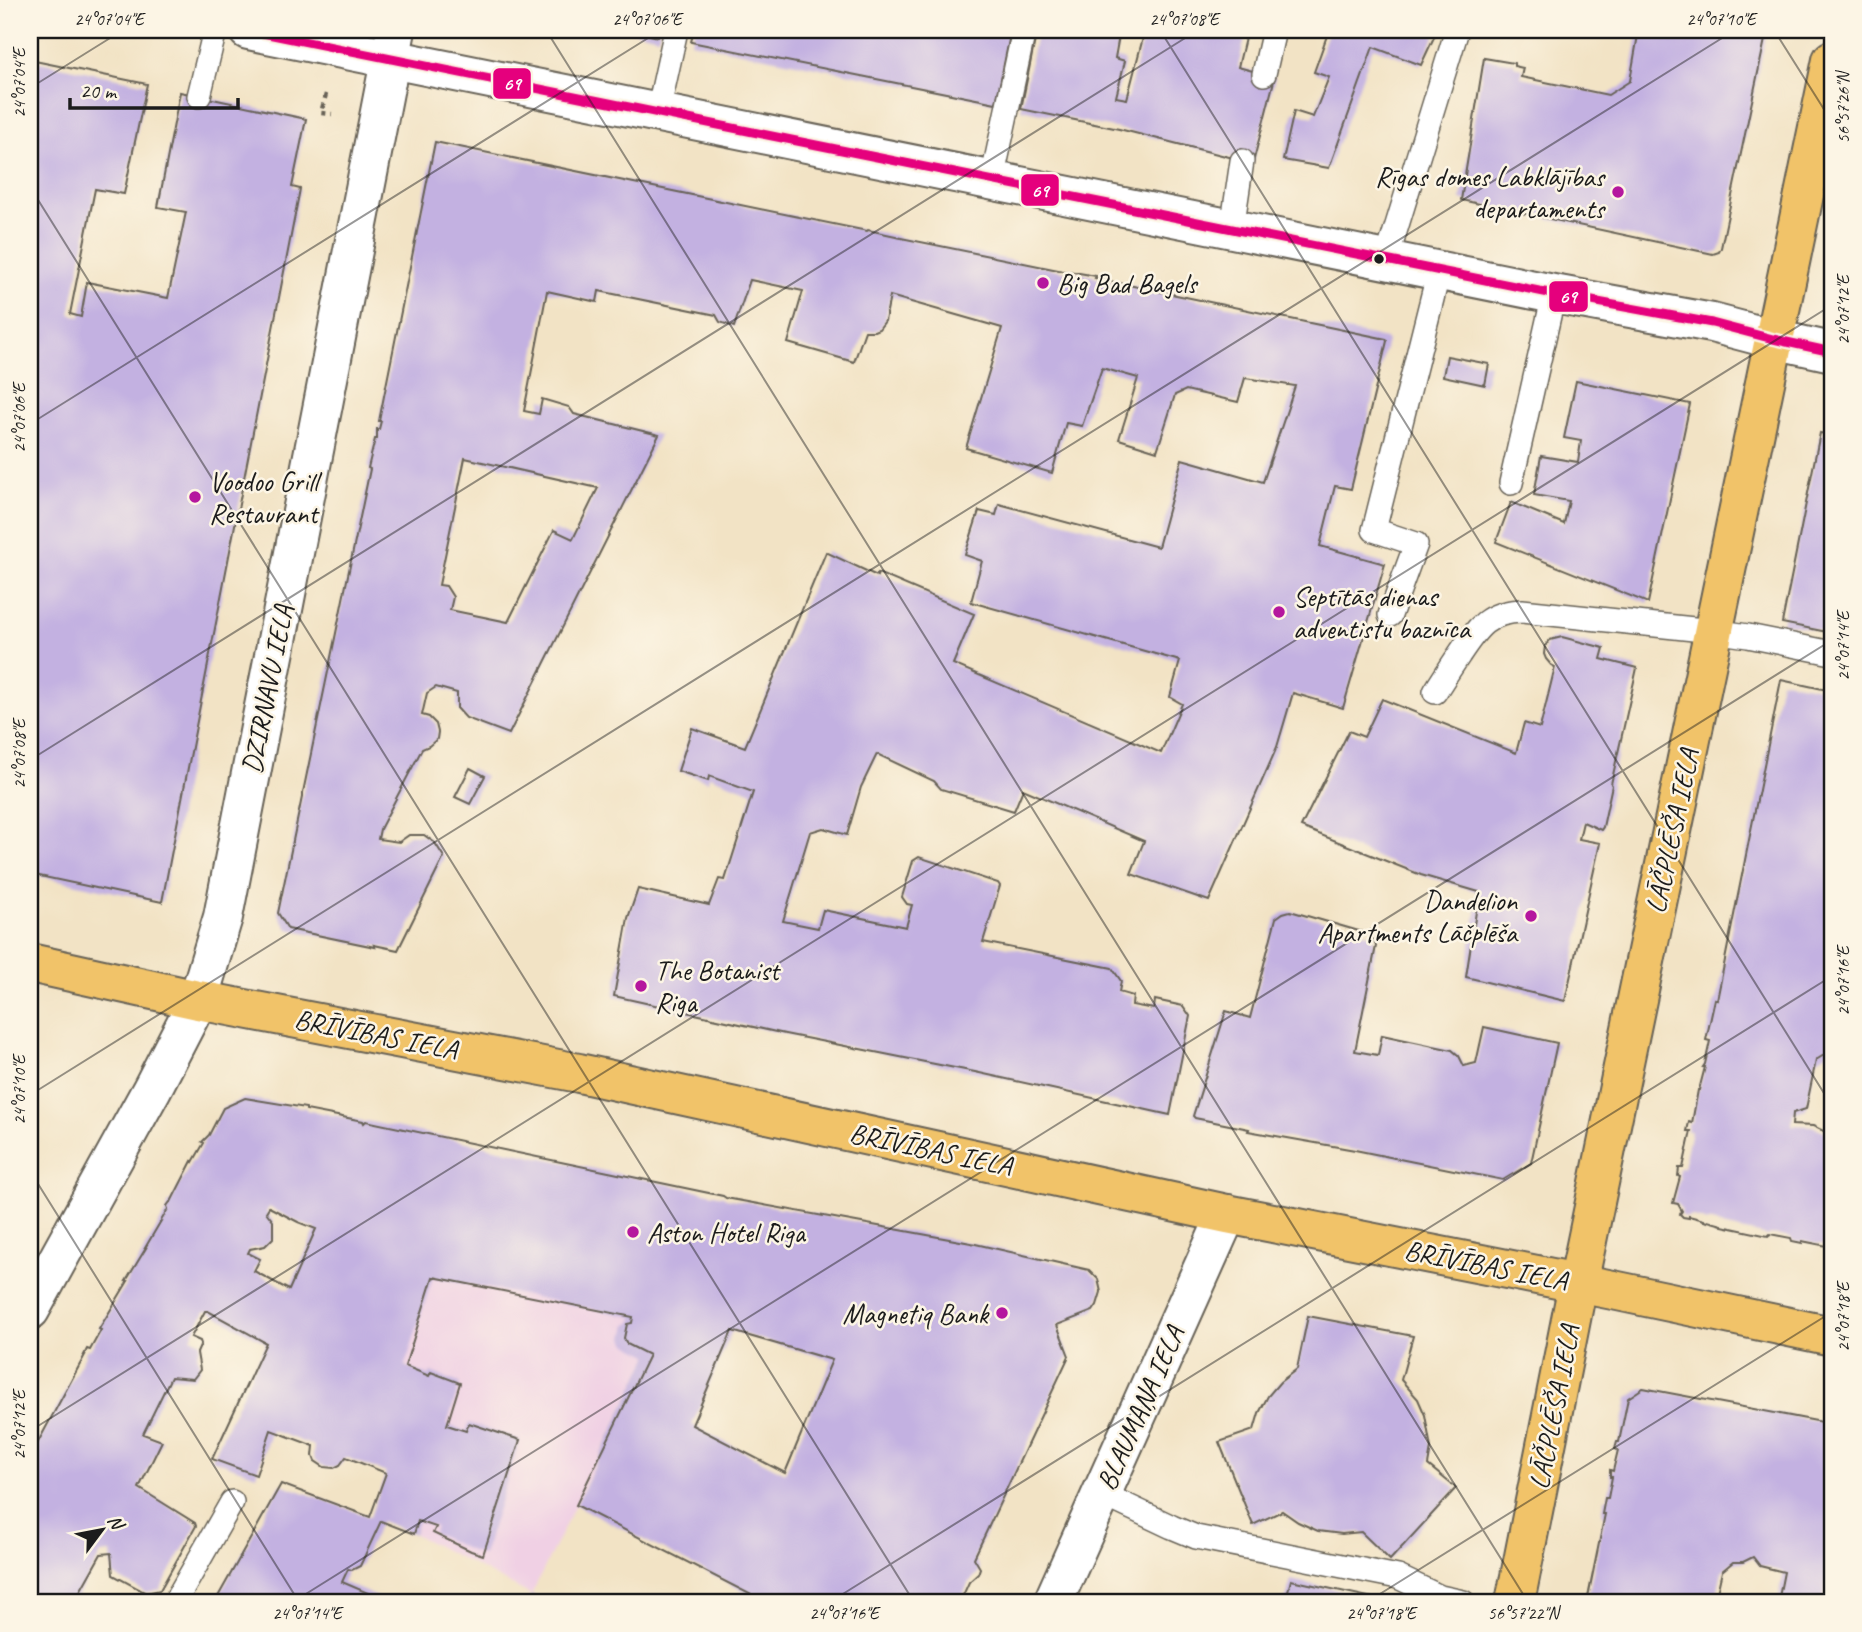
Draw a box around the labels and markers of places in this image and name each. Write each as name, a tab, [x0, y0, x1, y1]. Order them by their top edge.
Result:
place label: Rīgas domes Labklājības departaments	[1375, 159, 1606, 226]
marker: Rīgas domes Labklājības departaments	[1610, 184, 1626, 200]
unlabelled marker	[1372, 252, 1386, 266]
place label: Big Bad Bagels	[1057, 266, 1199, 301]
marker: Big Bad Bagels	[1035, 275, 1051, 291]
place label: Voodoo Grill Restaurant	[209, 464, 323, 531]
marker: Voodoo Grill Restaurant	[187, 489, 203, 505]
place label: Septītās dienas adventistu baznīca	[1293, 579, 1472, 646]
marker: Septītās dienas adventistu baznīca	[1271, 604, 1287, 620]
place label: Dandelion Apartments Lāčplēša	[1317, 883, 1519, 950]
marker: Dandelion Apartments Lāčplēša	[1523, 908, 1539, 924]
place label: The Botanist Riga	[655, 953, 782, 1020]
marker: The Botanist Riga	[633, 978, 649, 994]
place label: Aston Hotel Riga	[647, 1215, 806, 1250]
marker: Aston Hotel Riga	[625, 1224, 641, 1240]
place label: Magnetiq Bank	[843, 1296, 990, 1331]
marker: Magnetiq Bank	[994, 1305, 1010, 1321]

